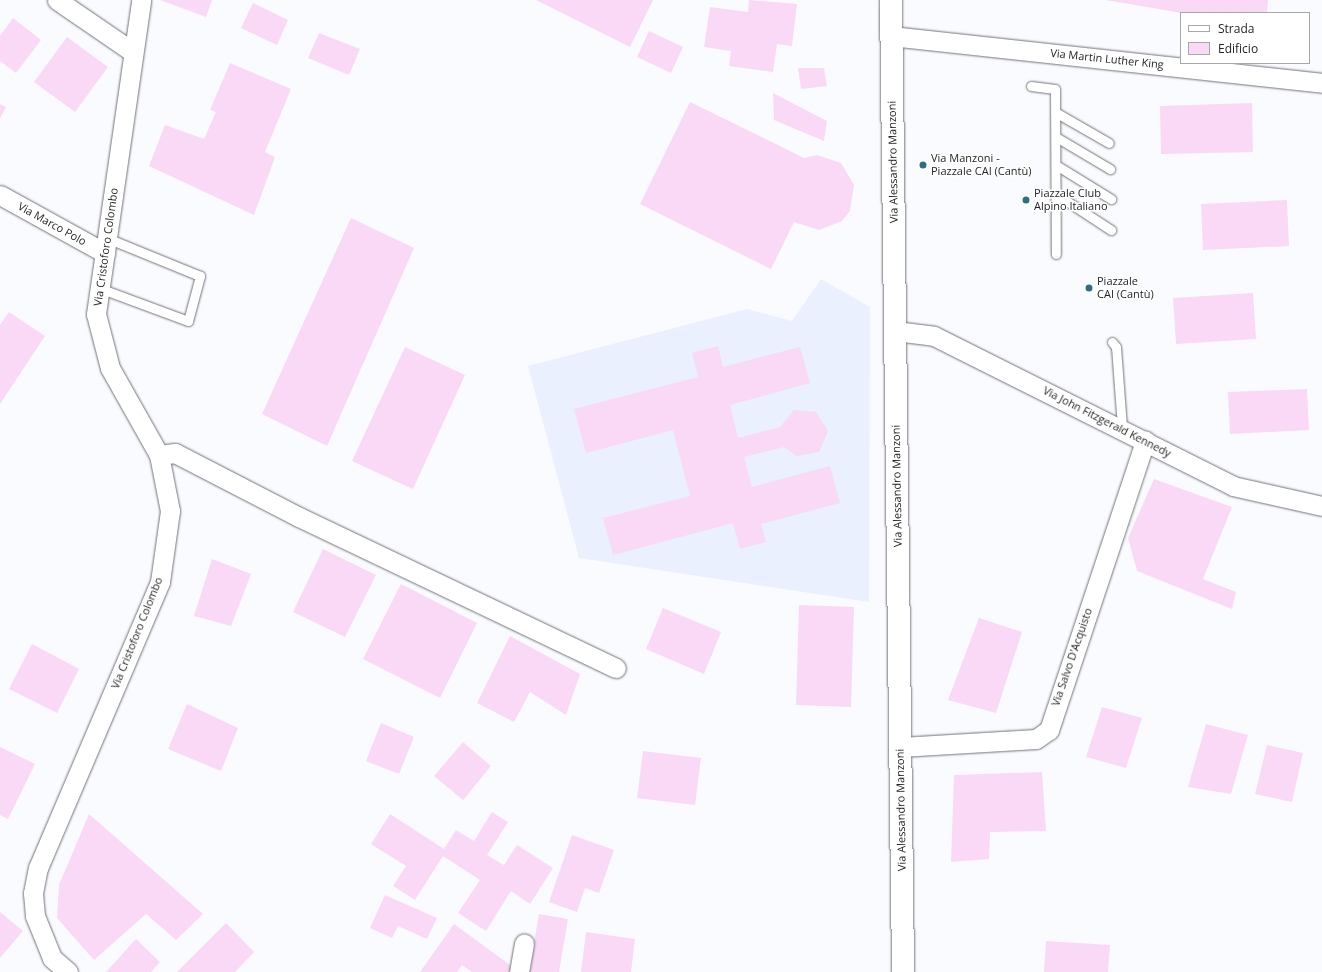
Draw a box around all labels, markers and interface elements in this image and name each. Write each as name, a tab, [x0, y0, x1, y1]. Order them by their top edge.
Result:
legend	[1180, 12, 1310, 64]
text: Strada	[1218, 20, 1254, 37]
text: Edificio	[1218, 40, 1258, 57]
street label: Via Martin Luther King	[1050, 46, 1164, 72]
street label: Via Alessandro Manzoni	[885, 101, 901, 223]
place label: Via Manzoni - Piazzale CAI (Cantù)	[931, 152, 1031, 178]
marker: Via Manzoni - Piazzale CAI (Cantù)	[918, 160, 928, 170]
street label: Via Cristoforo Colombo	[91, 187, 121, 307]
place label: Piazzale Club Alpino Italiano	[1034, 187, 1108, 213]
marker: Piazzale Club Alpino Italiano	[1021, 195, 1031, 205]
street label: Via Marco Polo	[15, 200, 89, 248]
place label: Piazzale CAI (Cantù)	[1097, 275, 1154, 301]
marker: Piazzale CAI (Cantù)	[1084, 283, 1094, 293]
street label: Via John Fitzgerald Kennedy	[1041, 384, 1173, 460]
street label: Via Alessandro Manzoni	[889, 425, 905, 547]
street label: Via Cristoforo Colombo	[109, 575, 165, 691]
street label: Via Salvo D'Acquisto	[1049, 606, 1095, 708]
street label: Via Alessandro Manzoni	[893, 749, 909, 871]

